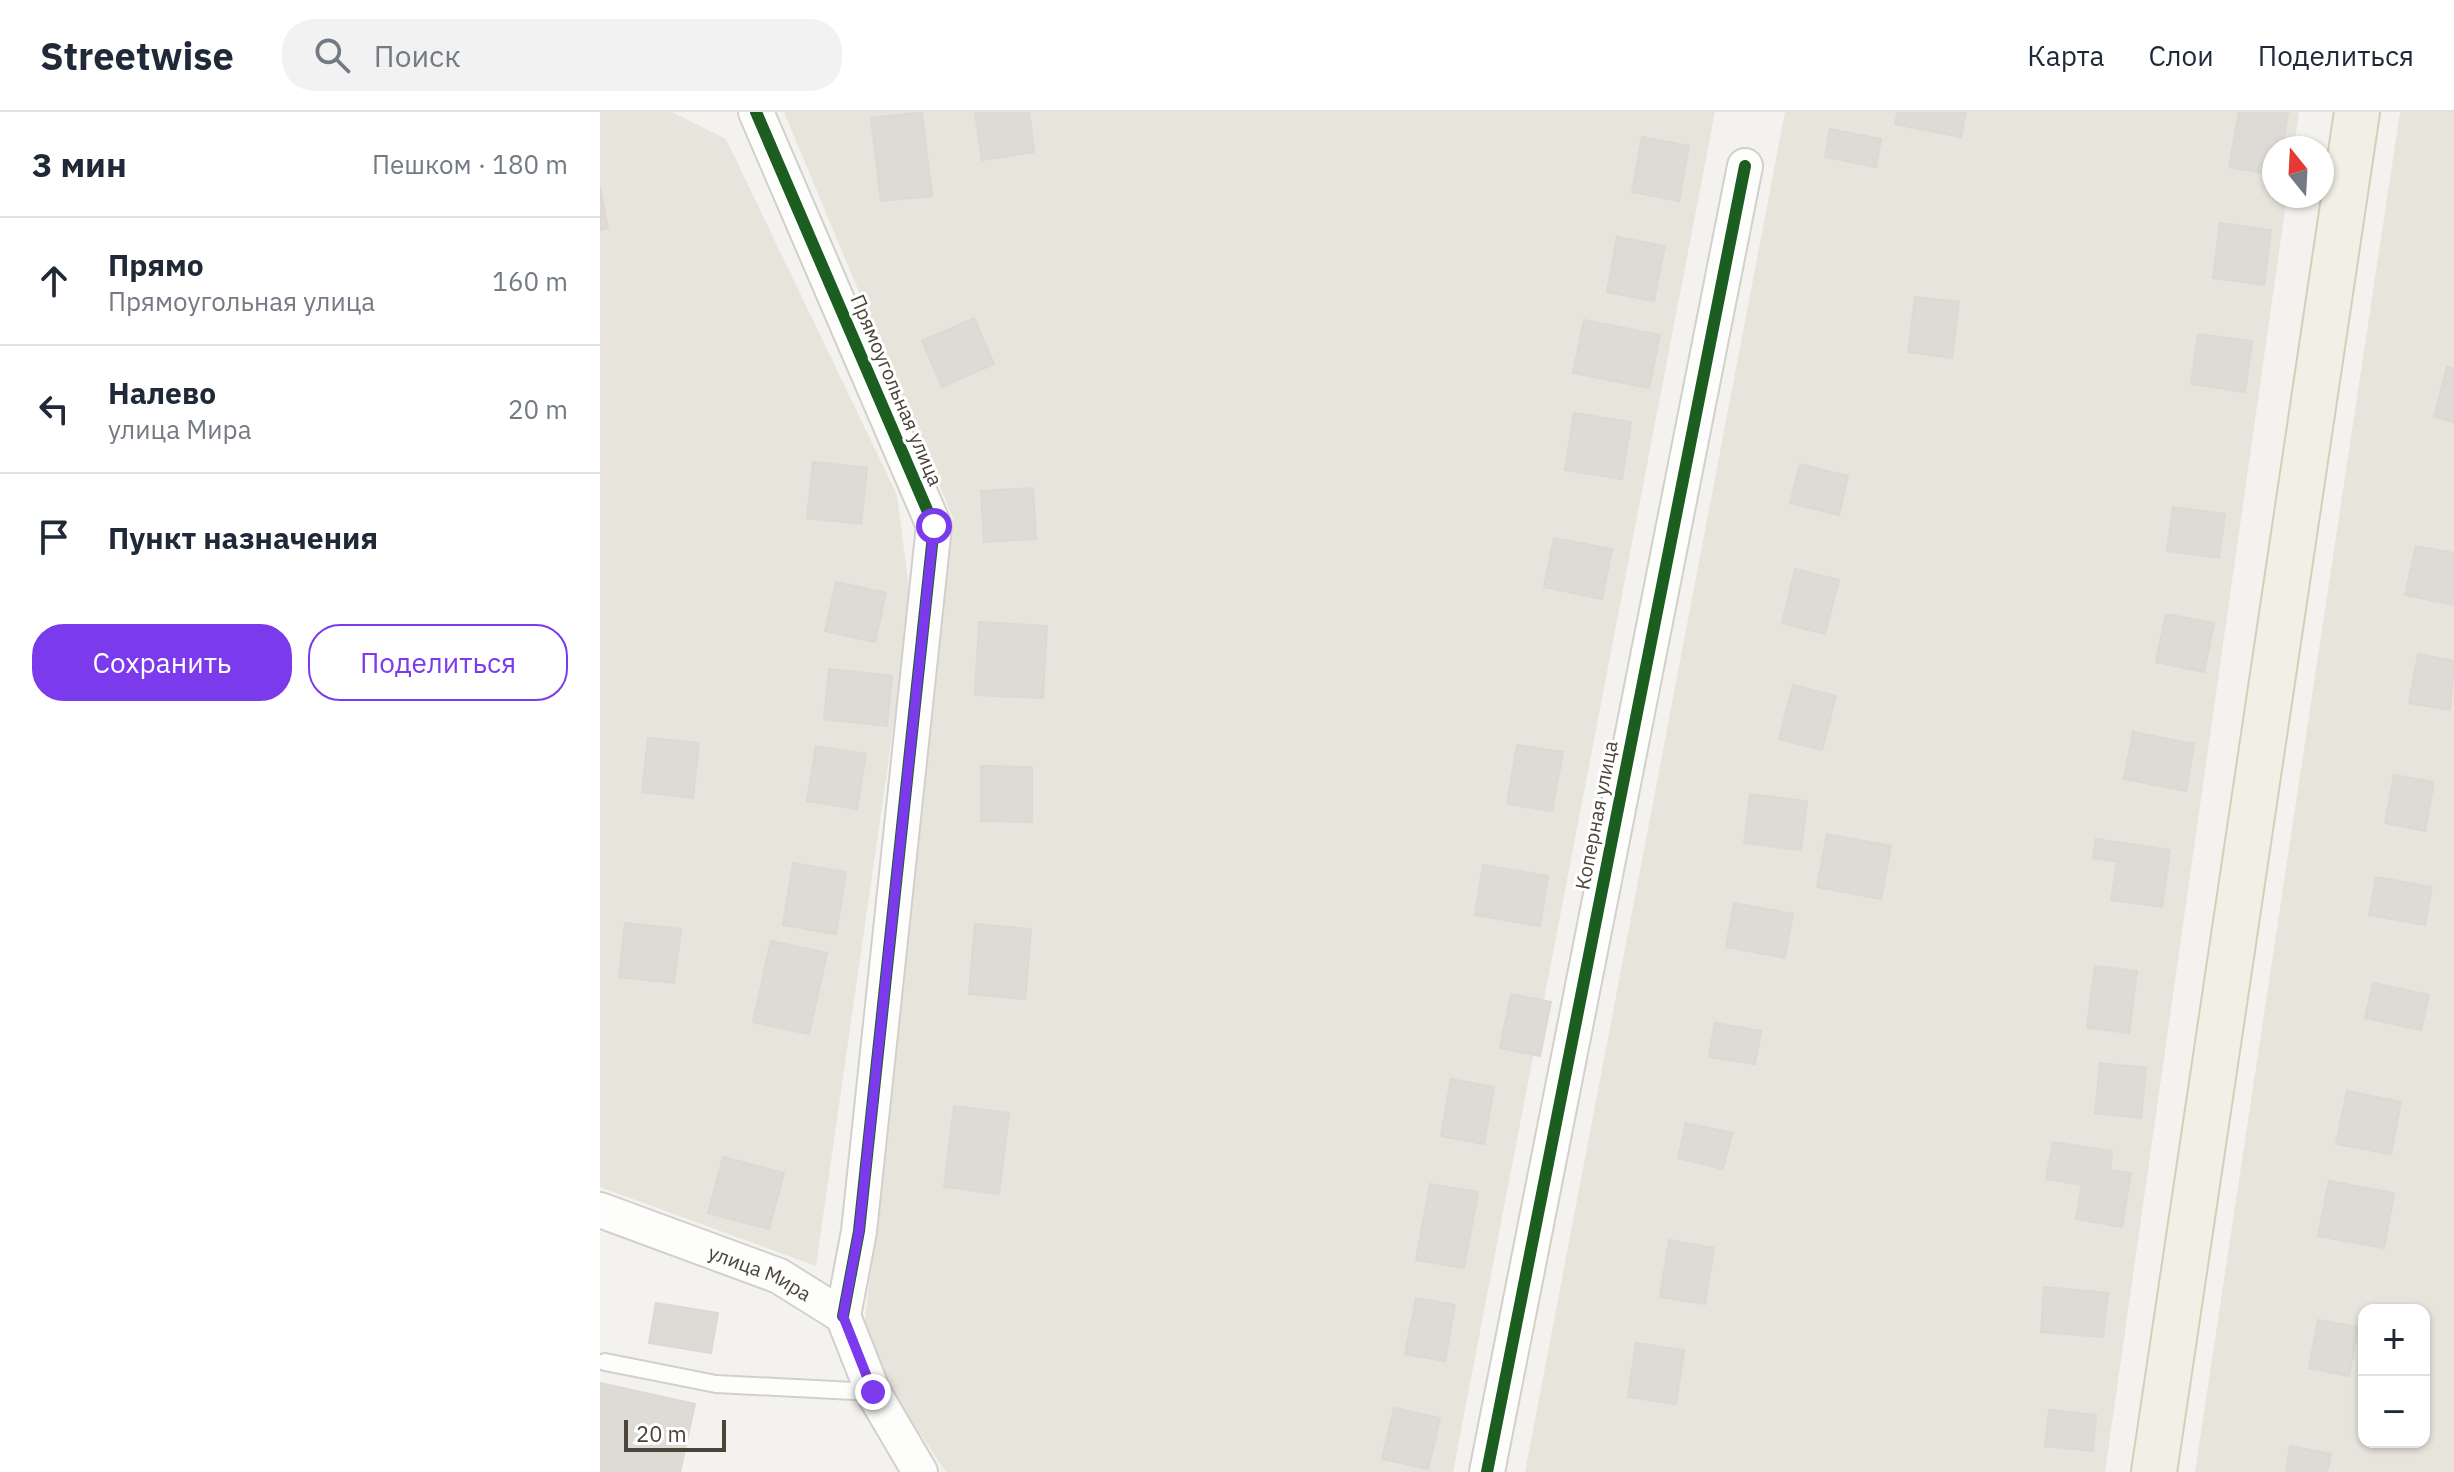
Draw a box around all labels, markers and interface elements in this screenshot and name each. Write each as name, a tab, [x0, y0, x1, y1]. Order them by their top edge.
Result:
search box	[282, 19, 842, 91]
text: Streetwise	[40, 31, 234, 80]
icon: search	[310, 33, 354, 77]
text: Поиск	[374, 36, 461, 75]
text: Карта	[2027, 37, 2104, 74]
text: Слои	[2148, 37, 2214, 74]
text: Поделиться	[2258, 37, 2414, 74]
north arrow	[2262, 136, 2334, 208]
text: 3 мин	[32, 142, 127, 186]
text: Пешком · 180 m	[372, 147, 568, 181]
text: Прямо	[108, 245, 204, 284]
icon: ahead	[32, 259, 76, 303]
text: 160 m	[492, 264, 568, 298]
text: Прямоугольная улица	[108, 284, 375, 318]
street label: Прямоугольная улица	[844, 290, 950, 490]
text: Налево	[108, 373, 216, 412]
icon: left	[32, 387, 76, 431]
text: 20 m	[508, 392, 568, 426]
text: улица Мира	[108, 412, 252, 446]
route start	[916, 508, 952, 544]
icon: arrive	[32, 515, 76, 559]
text: Пункт назначения	[108, 518, 378, 557]
button: Сохранить	[32, 624, 292, 701]
button: Поделиться	[308, 624, 568, 701]
street label: Коперная улица	[1568, 738, 1624, 892]
street label: улица Мира	[705, 1238, 817, 1307]
map controls	[2358, 1304, 2430, 1448]
button: +	[2358, 1304, 2430, 1376]
route end	[855, 1374, 891, 1410]
button: −	[2358, 1376, 2430, 1448]
scale bar	[624, 1416, 726, 1452]
text: 20 m	[636, 1419, 687, 1448]

